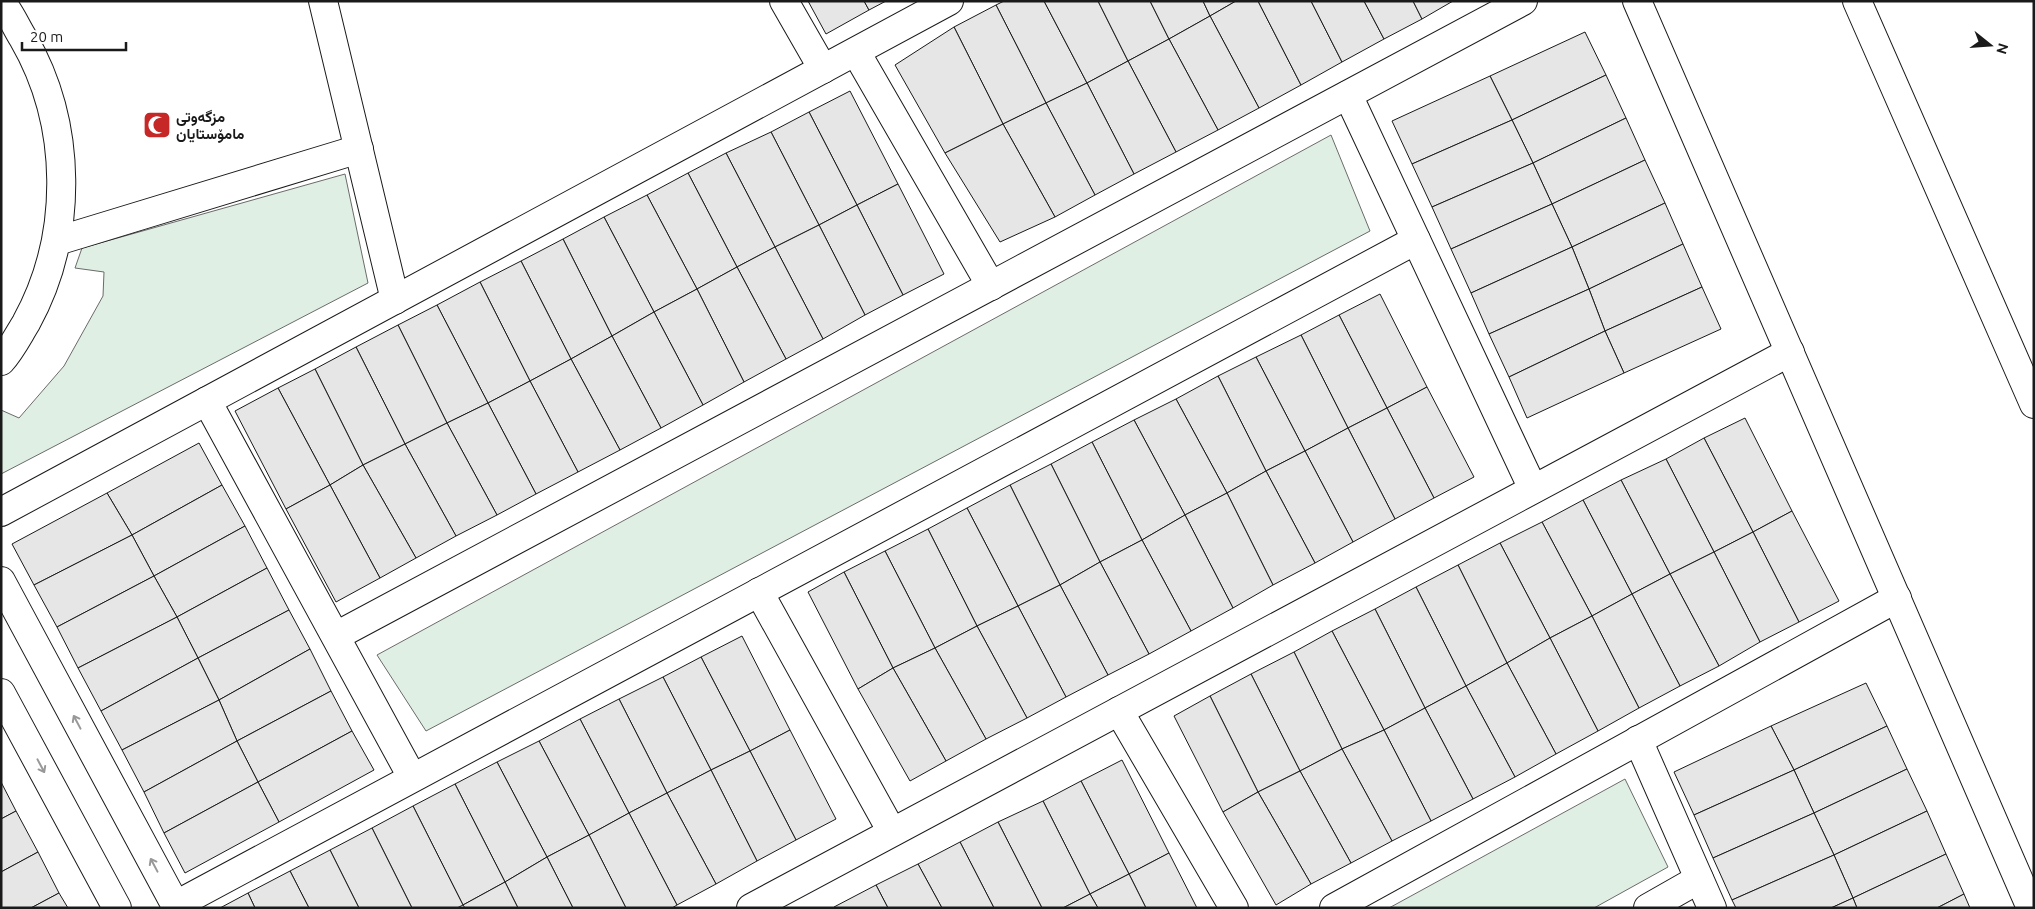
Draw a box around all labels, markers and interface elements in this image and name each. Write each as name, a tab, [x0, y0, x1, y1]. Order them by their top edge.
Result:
scale bar	[22, 20, 126, 52]
north arrow	[1965, 20, 2015, 70]
text: 20 m	[30, 28, 63, 45]
text: N	[1993, 41, 2012, 56]
place label: مزگەوتی مامۆستایان	[176, 108, 244, 143]
mosque icon: مزگەوتی مامۆستایان	[142, 110, 172, 140]
one-way arrow	[72, 714, 82, 729]
one-way arrow	[36, 759, 46, 774]
one-way arrow	[149, 858, 158, 873]

